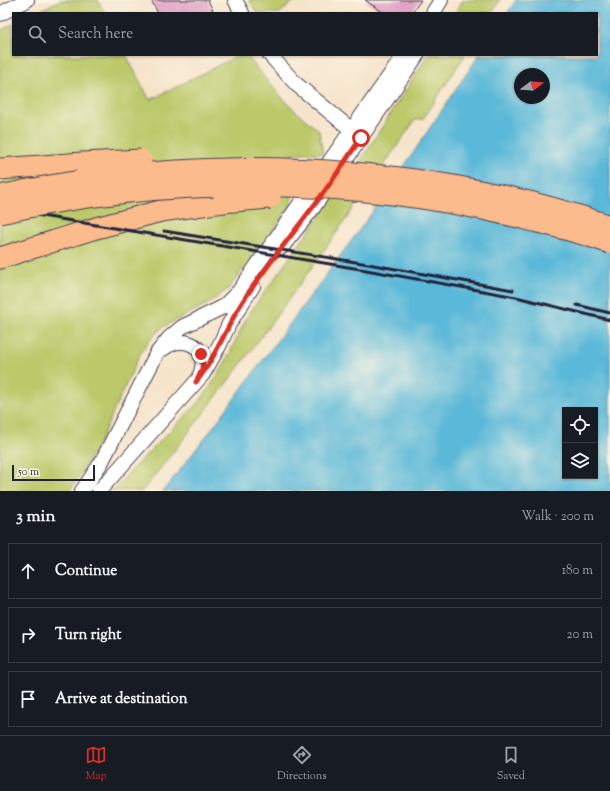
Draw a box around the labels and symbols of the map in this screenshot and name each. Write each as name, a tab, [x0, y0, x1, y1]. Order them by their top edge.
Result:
north arrow	[514, 68, 550, 104]
route start	[352, 129, 370, 147]
route end	[192, 345, 210, 363]
scale bar	[12, 463, 95, 482]

